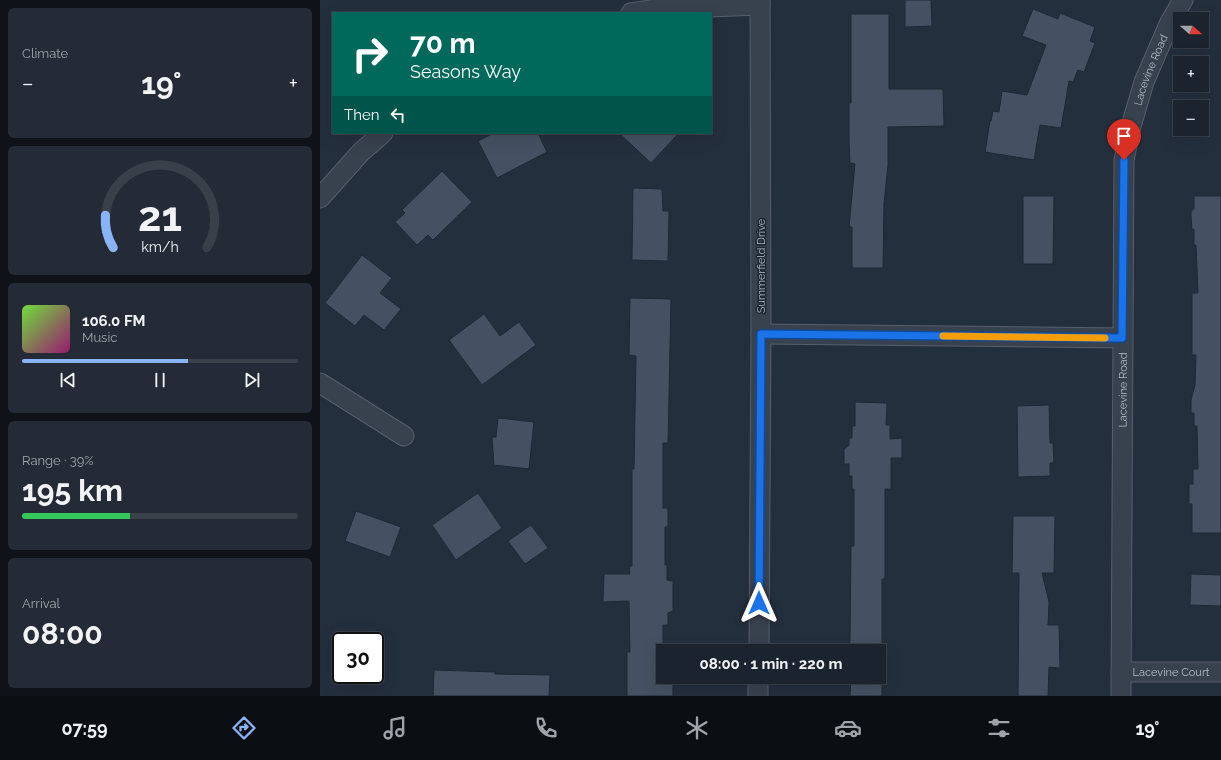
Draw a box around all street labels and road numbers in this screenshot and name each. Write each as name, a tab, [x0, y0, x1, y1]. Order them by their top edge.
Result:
street label: Lacevine Road	[1131, 33, 1170, 107]
street label: Summerfield Drive	[755, 218, 768, 313]
street label: Lacevine Road	[1116, 352, 1129, 428]
street label: Lacevine Court	[1133, 666, 1210, 679]

